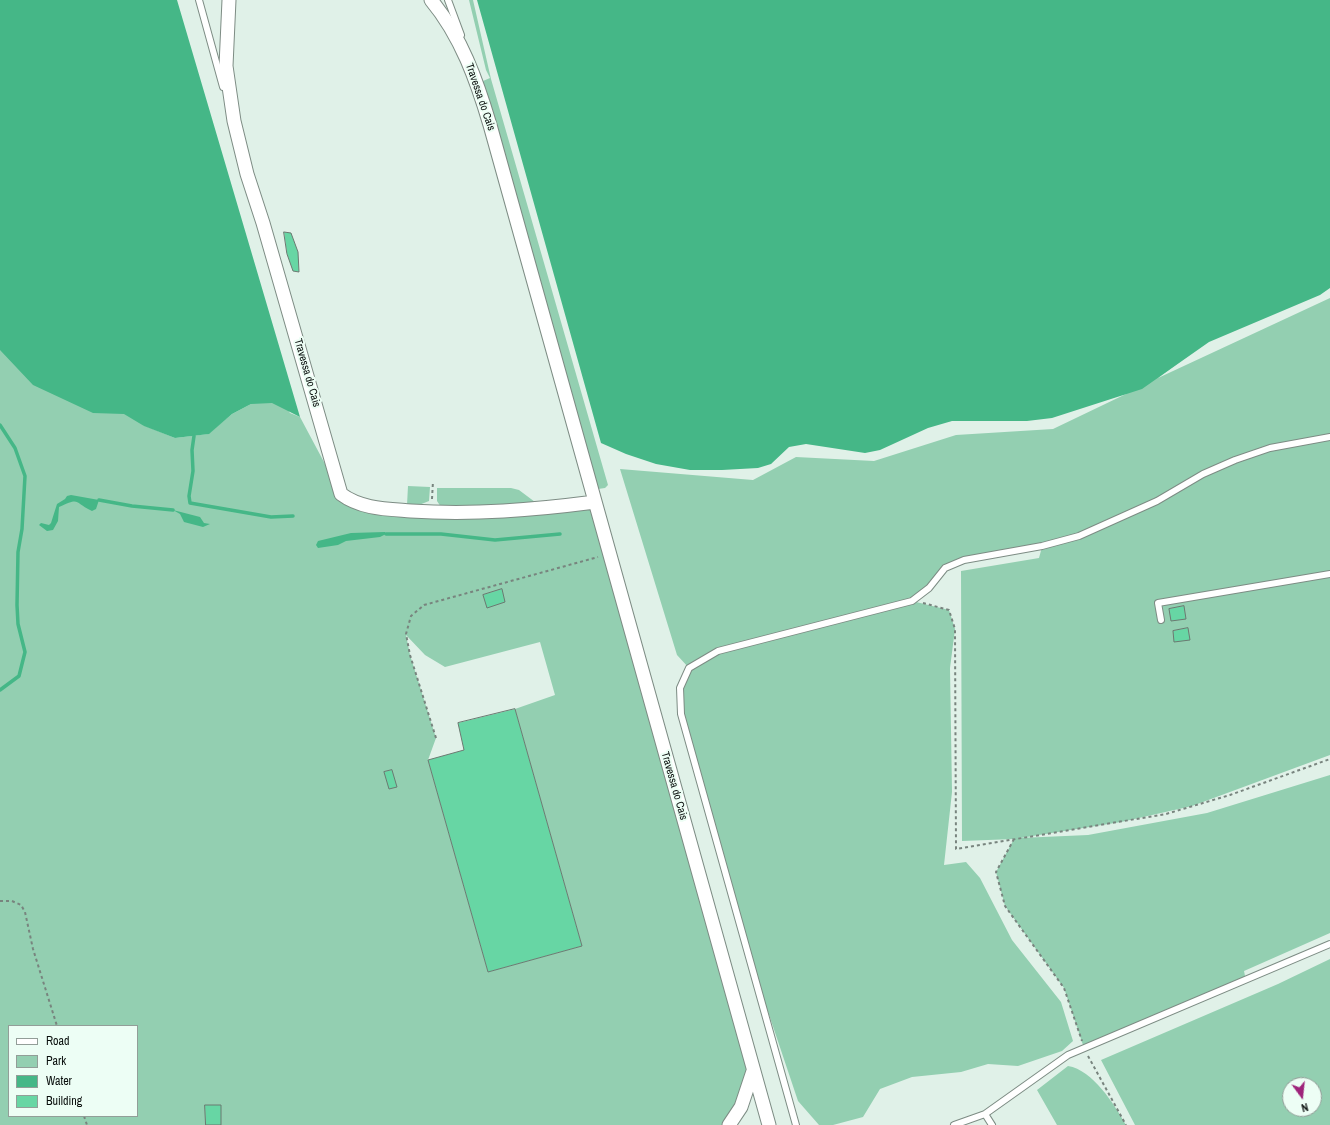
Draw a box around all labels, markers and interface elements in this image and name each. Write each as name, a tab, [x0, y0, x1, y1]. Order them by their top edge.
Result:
street label: Travessa do Cais	[462, 62, 498, 132]
street label: Travessa do Cais	[291, 337, 323, 409]
street label: Travessa do Cais	[658, 750, 690, 822]
legend	[8, 1025, 138, 1117]
text: Road	[46, 1033, 70, 1049]
text: Park	[46, 1053, 66, 1069]
text: Water	[46, 1073, 72, 1089]
north arrow	[1282, 1077, 1322, 1117]
text: Building	[46, 1093, 82, 1109]
text: N	[1300, 1100, 1310, 1115]

